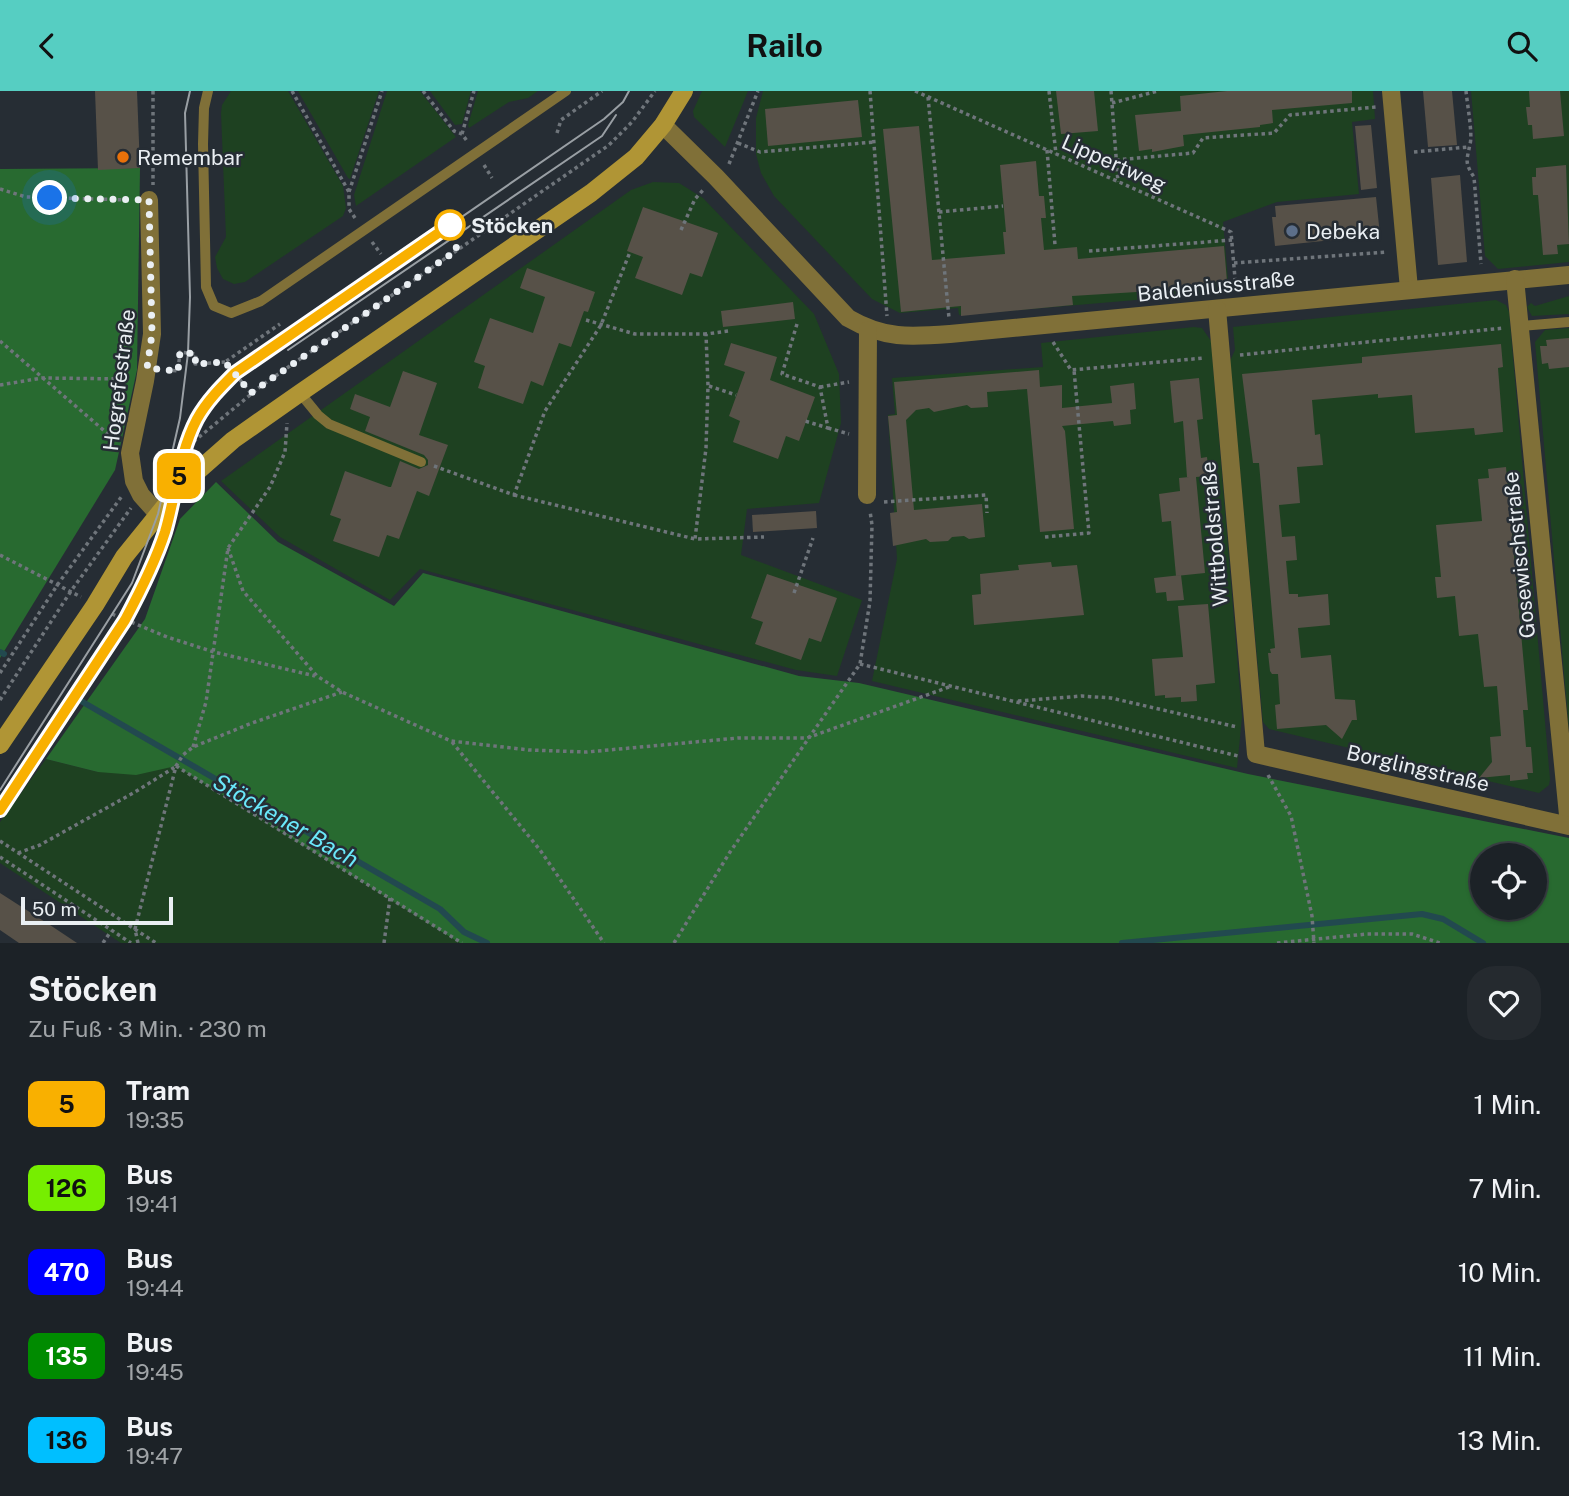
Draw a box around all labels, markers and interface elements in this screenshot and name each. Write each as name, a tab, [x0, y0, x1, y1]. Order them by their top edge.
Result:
icon: back	[28, 27, 66, 65]
text: Railo	[746, 27, 823, 64]
icon: search	[1503, 27, 1541, 65]
street label: Lippertweg	[1058, 129, 1170, 197]
place label: Remembar	[137, 145, 243, 170]
marker: Remembar	[115, 149, 131, 165]
your location	[32, 180, 67, 215]
marker: Stöcken	[435, 210, 465, 240]
place label: Stöcken	[471, 213, 553, 238]
place label: Debeka	[1306, 219, 1380, 244]
marker: Debeka	[1284, 223, 1300, 239]
street label: Baldeniusstraße	[1136, 265, 1296, 307]
street label: Hogrefestraße	[98, 308, 140, 452]
line badge: 5	[156, 453, 202, 499]
street label: Wittboldstraße	[1195, 460, 1233, 608]
text: 5	[171, 462, 187, 490]
street label: Gosewischstraße	[1498, 470, 1540, 640]
street label: Borglingstraße	[1344, 739, 1492, 797]
water label: Stöckener Bach	[209, 767, 363, 873]
map controls	[1470, 843, 1547, 920]
button: locate	[1470, 843, 1547, 920]
scale bar	[21, 894, 173, 926]
text: 50 m	[32, 898, 77, 920]
button: heart	[1467, 966, 1541, 1040]
text: Stöcken	[28, 970, 157, 1008]
text: Zu Fuß · 3 Min. · 230 m	[28, 1015, 267, 1042]
text: Tram	[126, 1075, 190, 1106]
text: 1 Min.	[1474, 1089, 1541, 1120]
text: 5	[58, 1090, 75, 1118]
text: 19:35	[126, 1106, 184, 1133]
text: Bus	[126, 1159, 173, 1190]
text: 7 Min.	[1469, 1173, 1541, 1204]
text: 126	[46, 1174, 87, 1202]
text: 19:41	[126, 1190, 179, 1217]
text: Bus	[126, 1243, 173, 1274]
text: 10 Min.	[1458, 1257, 1541, 1288]
text: 470	[43, 1258, 90, 1286]
text: 19:44	[126, 1274, 184, 1301]
text: Bus	[126, 1327, 173, 1358]
text: 11 Min.	[1463, 1341, 1541, 1372]
text: 135	[45, 1342, 88, 1370]
text: 19:45	[126, 1358, 184, 1385]
text: Bus	[126, 1411, 173, 1442]
text: 13 Min.	[1457, 1425, 1541, 1456]
text: 136	[45, 1426, 88, 1454]
text: 19:47	[126, 1442, 183, 1469]

